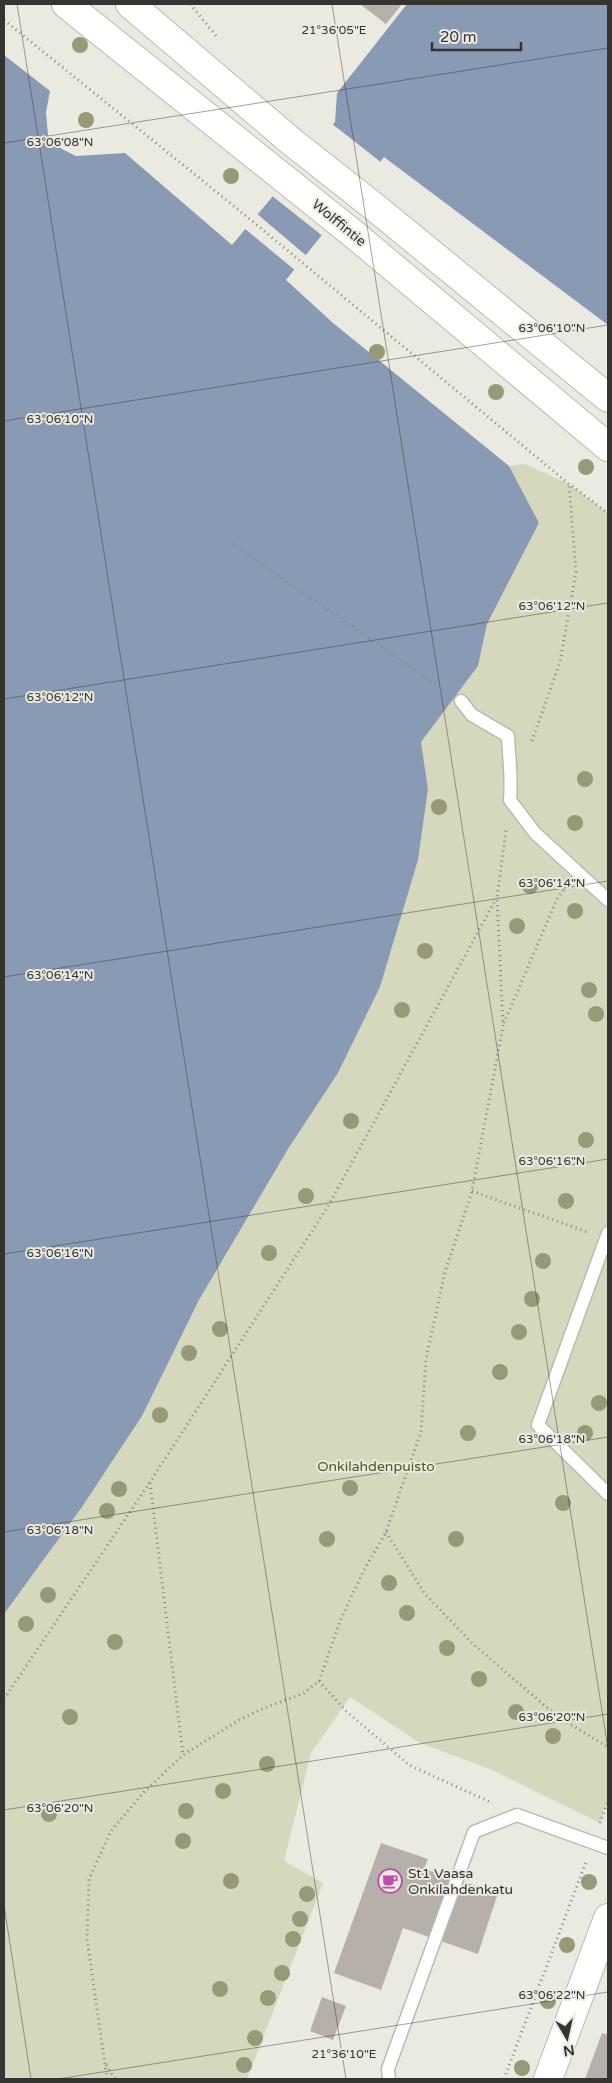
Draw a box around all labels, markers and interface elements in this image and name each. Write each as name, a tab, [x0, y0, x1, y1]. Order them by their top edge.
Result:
scale bar	[432, 20, 521, 52]
text: 21°36'05"E	[301, 23, 367, 37]
text: 20 m	[440, 28, 477, 46]
text: 63°06'08"N	[27, 135, 94, 149]
street label: Wolffintie	[308, 196, 370, 250]
text: 63°06'10"N	[519, 321, 586, 335]
text: 63°06'10"N	[27, 412, 94, 426]
text: 63°06'12"N	[519, 599, 586, 613]
text: 63°06'12"N	[27, 690, 94, 704]
text: 63°06'14"N	[519, 876, 586, 890]
text: 63°06'14"N	[27, 968, 94, 982]
text: 63°06'16"N	[519, 1154, 586, 1168]
text: 63°06'16"N	[27, 1246, 94, 1260]
text: 63°06'18"N	[519, 1432, 586, 1446]
park label: Onkilahdenpuisto	[317, 1458, 435, 1475]
text: 63°06'18"N	[27, 1523, 94, 1537]
text: 63°06'20"N	[519, 1710, 586, 1724]
text: 63°06'20"N	[27, 1801, 94, 1815]
place label: St1 Vaasa Onkilahdenkatu	[408, 1865, 513, 1898]
cafe icon: St1 Vaasa Onkilahdenkatu	[377, 1868, 403, 1894]
text: 63°06'22"N	[519, 1988, 586, 2002]
north arrow	[542, 2013, 592, 2063]
text: N	[562, 2041, 576, 2060]
text: 21°36'10"E	[311, 2047, 377, 2061]

